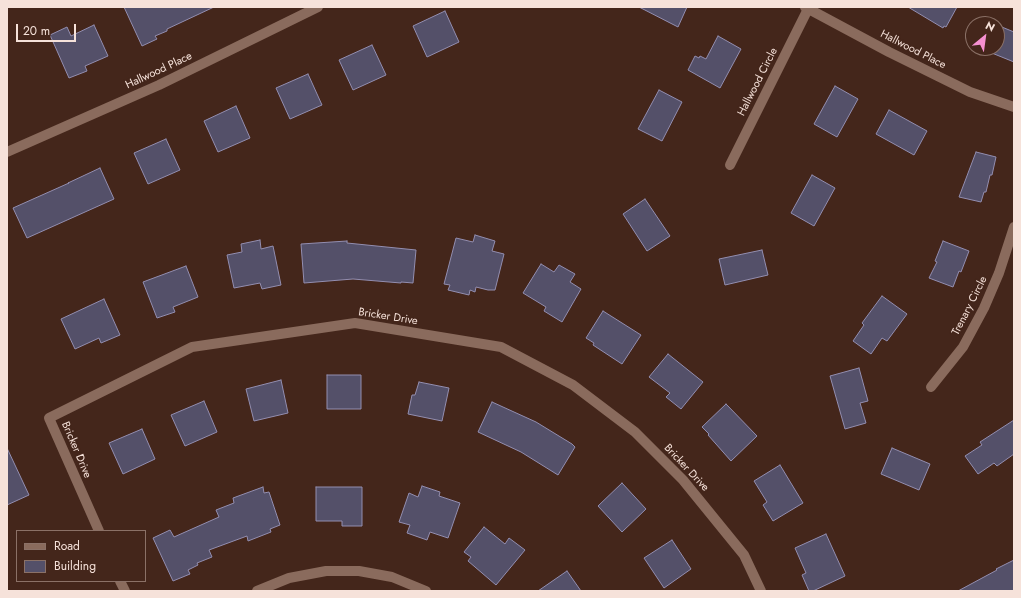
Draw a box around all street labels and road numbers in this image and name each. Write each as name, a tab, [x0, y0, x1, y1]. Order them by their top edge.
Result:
street label: Hallwood Place	[878, 28, 948, 72]
street label: Hallwood Circle	[735, 46, 781, 118]
street label: Hallwood Place	[124, 50, 194, 92]
street label: Trenary Circle	[950, 274, 990, 338]
street label: Bricker Drive	[357, 306, 419, 328]
street label: Bricker Drive	[58, 420, 94, 480]
street label: Bricker Drive	[661, 442, 711, 494]

